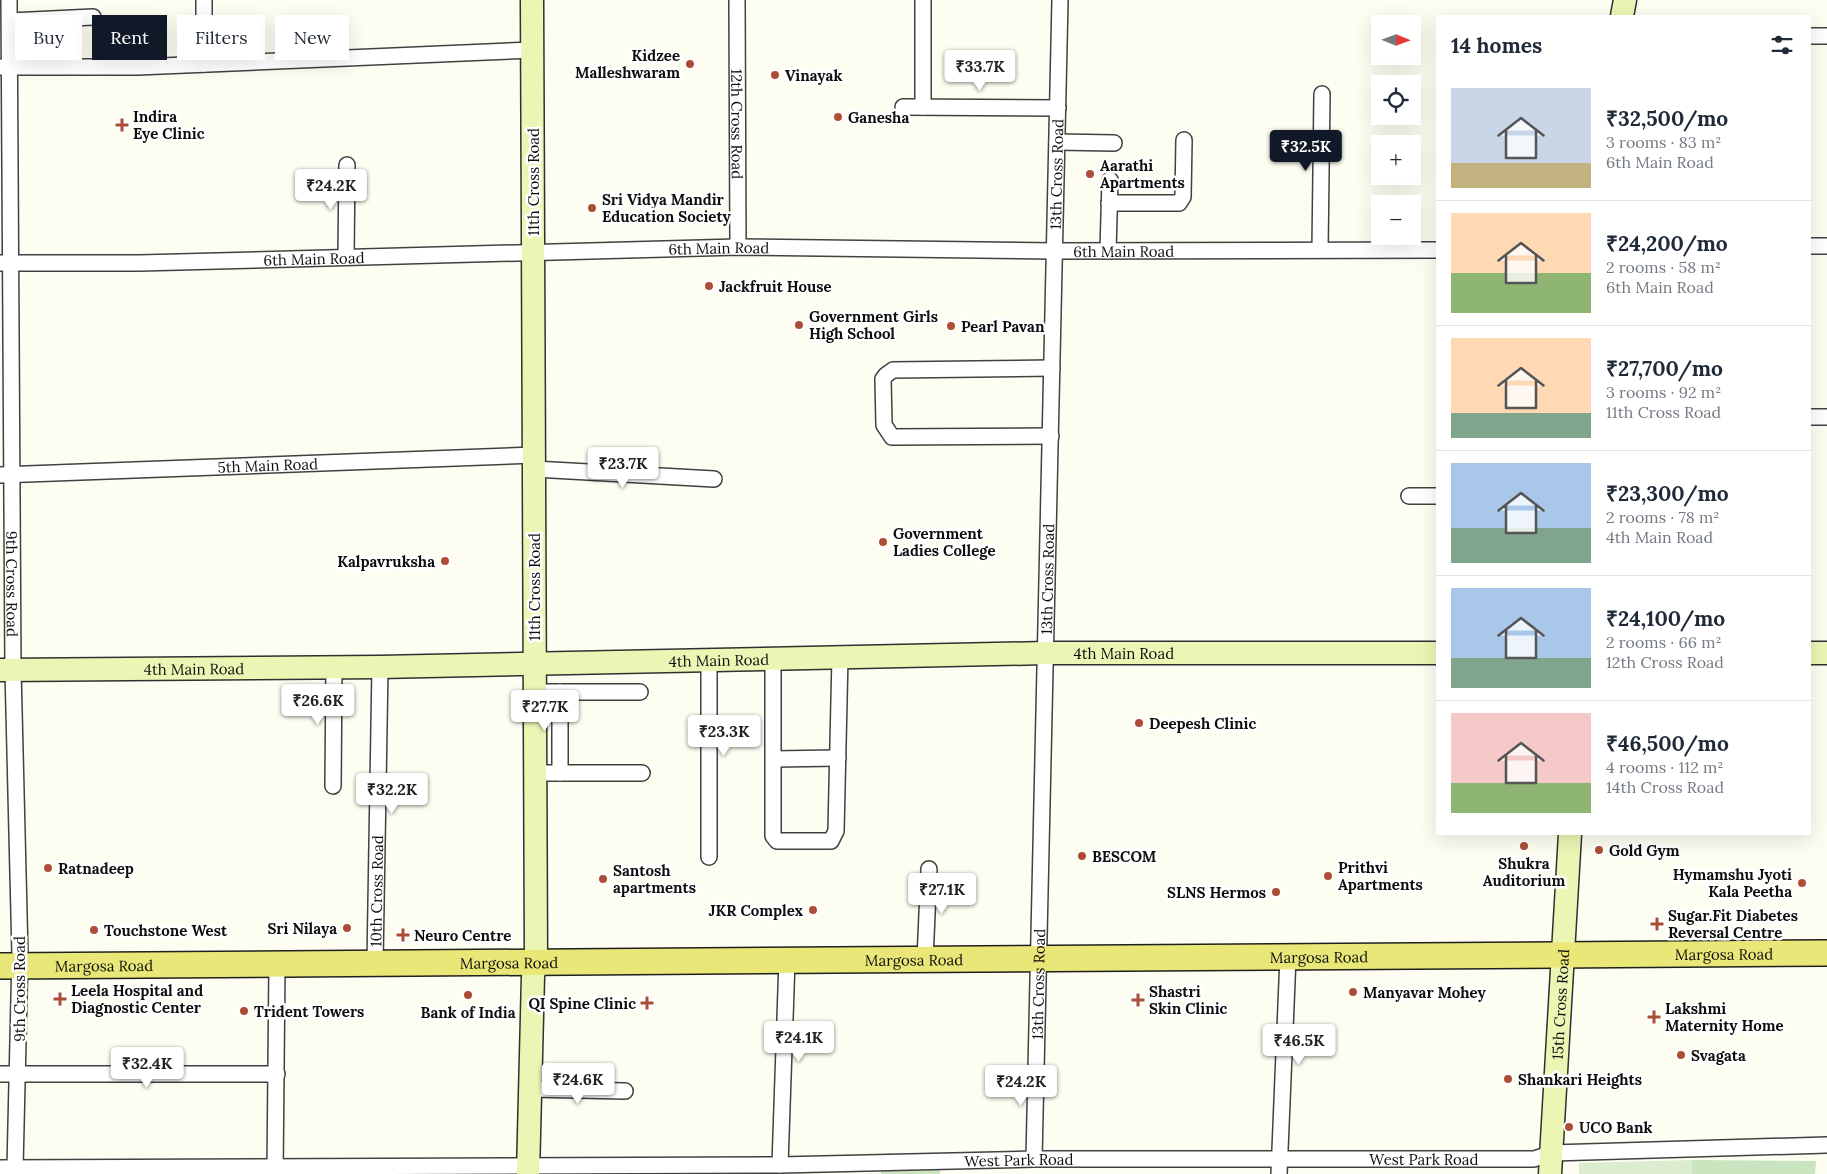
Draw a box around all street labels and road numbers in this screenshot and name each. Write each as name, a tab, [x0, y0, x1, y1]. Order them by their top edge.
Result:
street label: 12th Cross Road	[728, 69, 747, 179]
street label: 13th Cross Road	[1045, 119, 1067, 230]
street label: 11th Cross Road	[524, 128, 543, 236]
street label: 6th Main Road	[668, 237, 769, 258]
street label: 6th Main Road	[1073, 241, 1174, 260]
street label: 6th Main Road	[263, 247, 365, 269]
street label: 5th Main Road	[217, 454, 318, 476]
street label: 13th Cross Road	[1036, 523, 1058, 635]
street label: 9th Cross Road	[3, 531, 22, 637]
street label: 11th Cross Road	[525, 533, 544, 641]
street label: 4th Main Road	[1074, 644, 1174, 663]
street label: 4th Main Road	[668, 649, 769, 670]
street label: 4th Main Road	[144, 659, 244, 678]
street label: 10th Cross Road	[366, 835, 387, 947]
street label: 13th Cross Road	[1027, 928, 1049, 1040]
street label: 9th Cross Road	[10, 936, 29, 1042]
street label: Margosa Road	[1675, 944, 1773, 964]
street label: Margosa Road	[1270, 947, 1368, 966]
street label: 15th Cross Road	[1547, 948, 1573, 1060]
street label: Margosa Road	[865, 950, 963, 969]
street label: Margosa Road	[460, 953, 558, 972]
street label: Margosa Road	[55, 955, 153, 975]
street label: West Park Road	[964, 1149, 1074, 1170]
street label: West Park Road	[1369, 1150, 1479, 1169]

